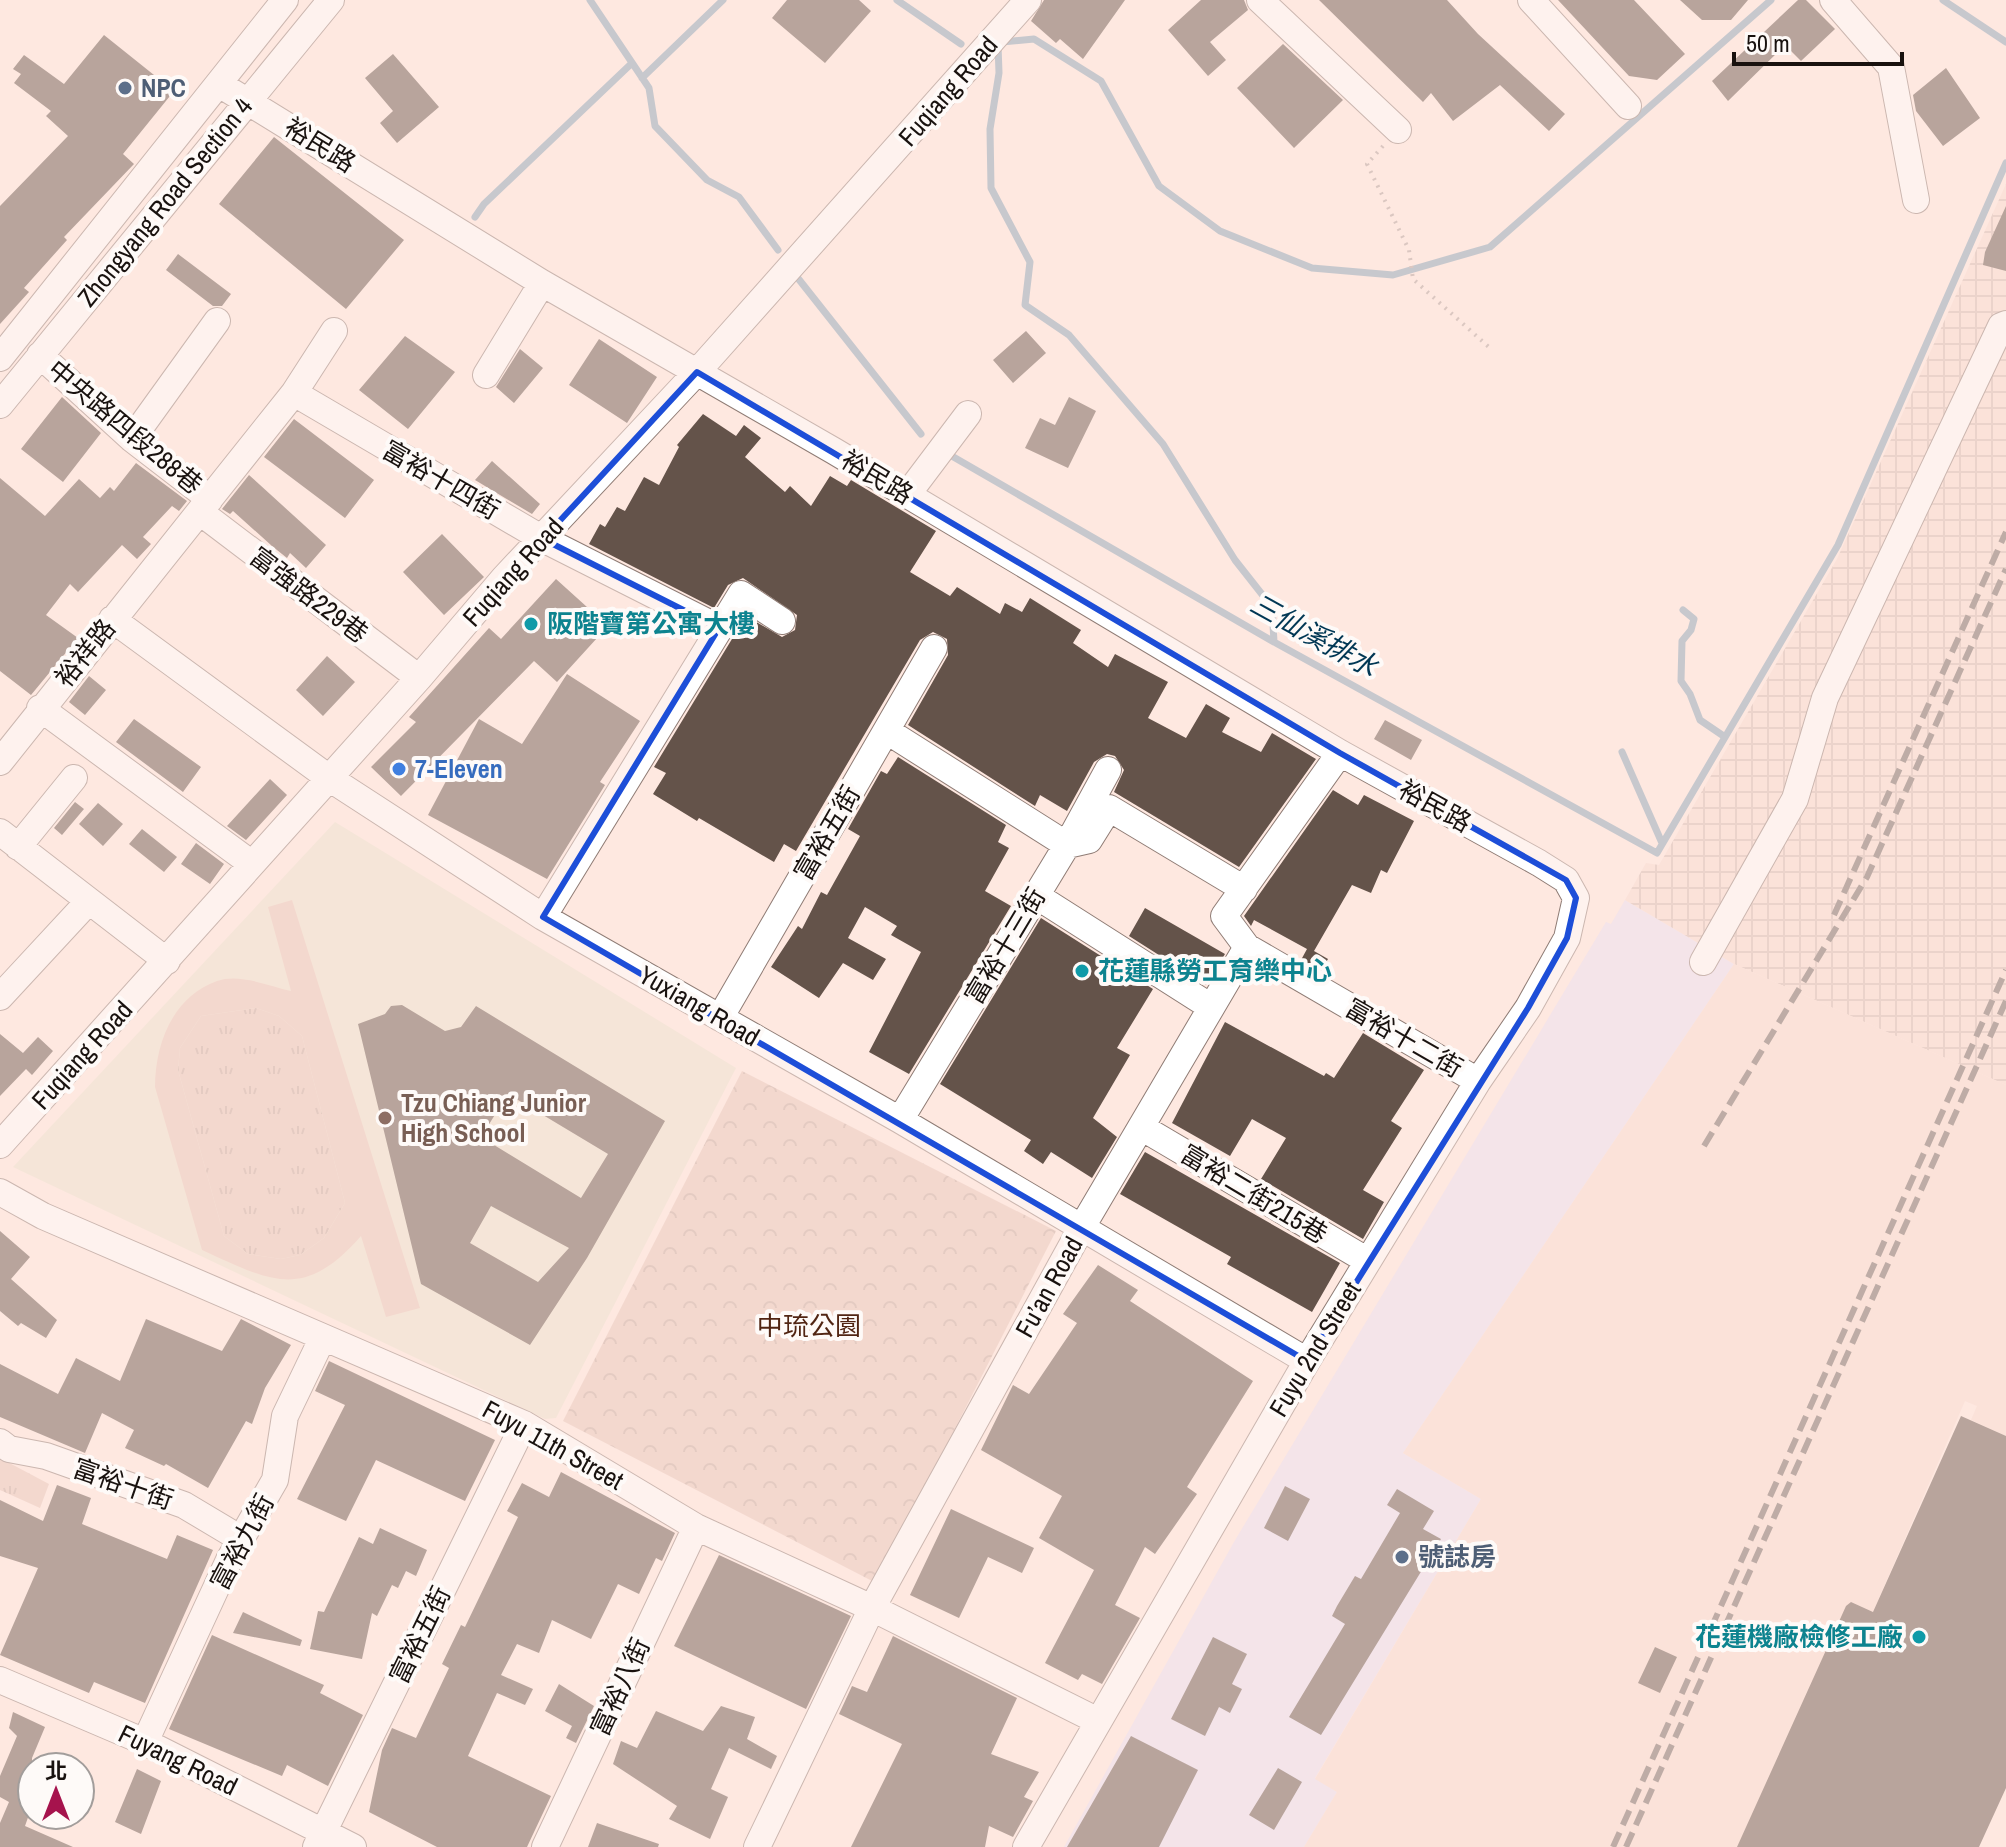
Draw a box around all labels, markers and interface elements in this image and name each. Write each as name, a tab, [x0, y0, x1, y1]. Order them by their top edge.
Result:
scale bar	[1734, 16, 1902, 66]
text: 50 m	[1746, 27, 1790, 59]
street label: Fuqiang Road	[890, 28, 1005, 153]
place label: NPC	[141, 70, 186, 105]
marker: NPC	[116, 79, 134, 97]
street label: Zhongyang Road Section 4	[69, 90, 260, 314]
street label: 裕民路	[278, 109, 363, 180]
street label: 中央路四段288巷	[41, 352, 210, 502]
street label: 富裕十四街	[376, 432, 506, 527]
street label: 裕民路	[835, 441, 920, 512]
street label: Fuqiang Road	[454, 510, 571, 634]
street label: 富強路229巷	[243, 539, 376, 651]
water label: 三仙溪排水	[1244, 584, 1386, 687]
place label: 阪階寶第公寓大樓	[547, 606, 755, 641]
street label: 裕祥路	[46, 611, 123, 694]
marker: 阪階寶第公寓大樓	[522, 615, 540, 633]
place label: 7-Eleven	[415, 751, 503, 786]
marker: 7-Eleven	[390, 760, 408, 778]
street label: 裕民路	[1393, 771, 1478, 840]
street label: 富裕五街	[785, 779, 868, 887]
street label: 富裕十三街	[956, 881, 1053, 1010]
place label: 花蓮縣勞工育樂中心	[1098, 953, 1332, 988]
street label: Yuxiang Road	[632, 957, 766, 1054]
marker: 花蓮縣勞工育樂中心	[1073, 962, 1091, 980]
street label: 富裕十二街	[1339, 990, 1469, 1085]
street label: Fuqiang Road	[23, 993, 140, 1117]
place label: Tzu Chiang Junior High School	[401, 1085, 587, 1150]
marker: Tzu Chiang Junior High School	[376, 1109, 394, 1127]
street label: 富裕二街215巷	[1174, 1136, 1334, 1251]
street label: Fu’an Road	[1007, 1230, 1091, 1343]
street label: Fuyu 2nd Street	[1261, 1275, 1369, 1423]
park label: 中琉公園	[757, 1308, 861, 1343]
street label: Fuyu 11th Street	[476, 1391, 630, 1498]
street label: 富裕十街	[68, 1450, 178, 1517]
street label: 富裕九街	[202, 1488, 281, 1596]
place label: 號誌房	[1418, 1539, 1496, 1574]
marker: 號誌房	[1393, 1548, 1411, 1566]
street label: 富裕五街	[381, 1580, 458, 1689]
place label: 花蓮機廠檢修工廠	[1695, 1619, 1903, 1654]
marker: 花蓮機廠檢修工廠	[1910, 1628, 1928, 1646]
street label: 富裕八街	[582, 1632, 657, 1741]
street label: Fuyang Road	[113, 1716, 243, 1803]
north arrow	[16, 1751, 96, 1831]
text: 北	[45, 1756, 67, 1786]

